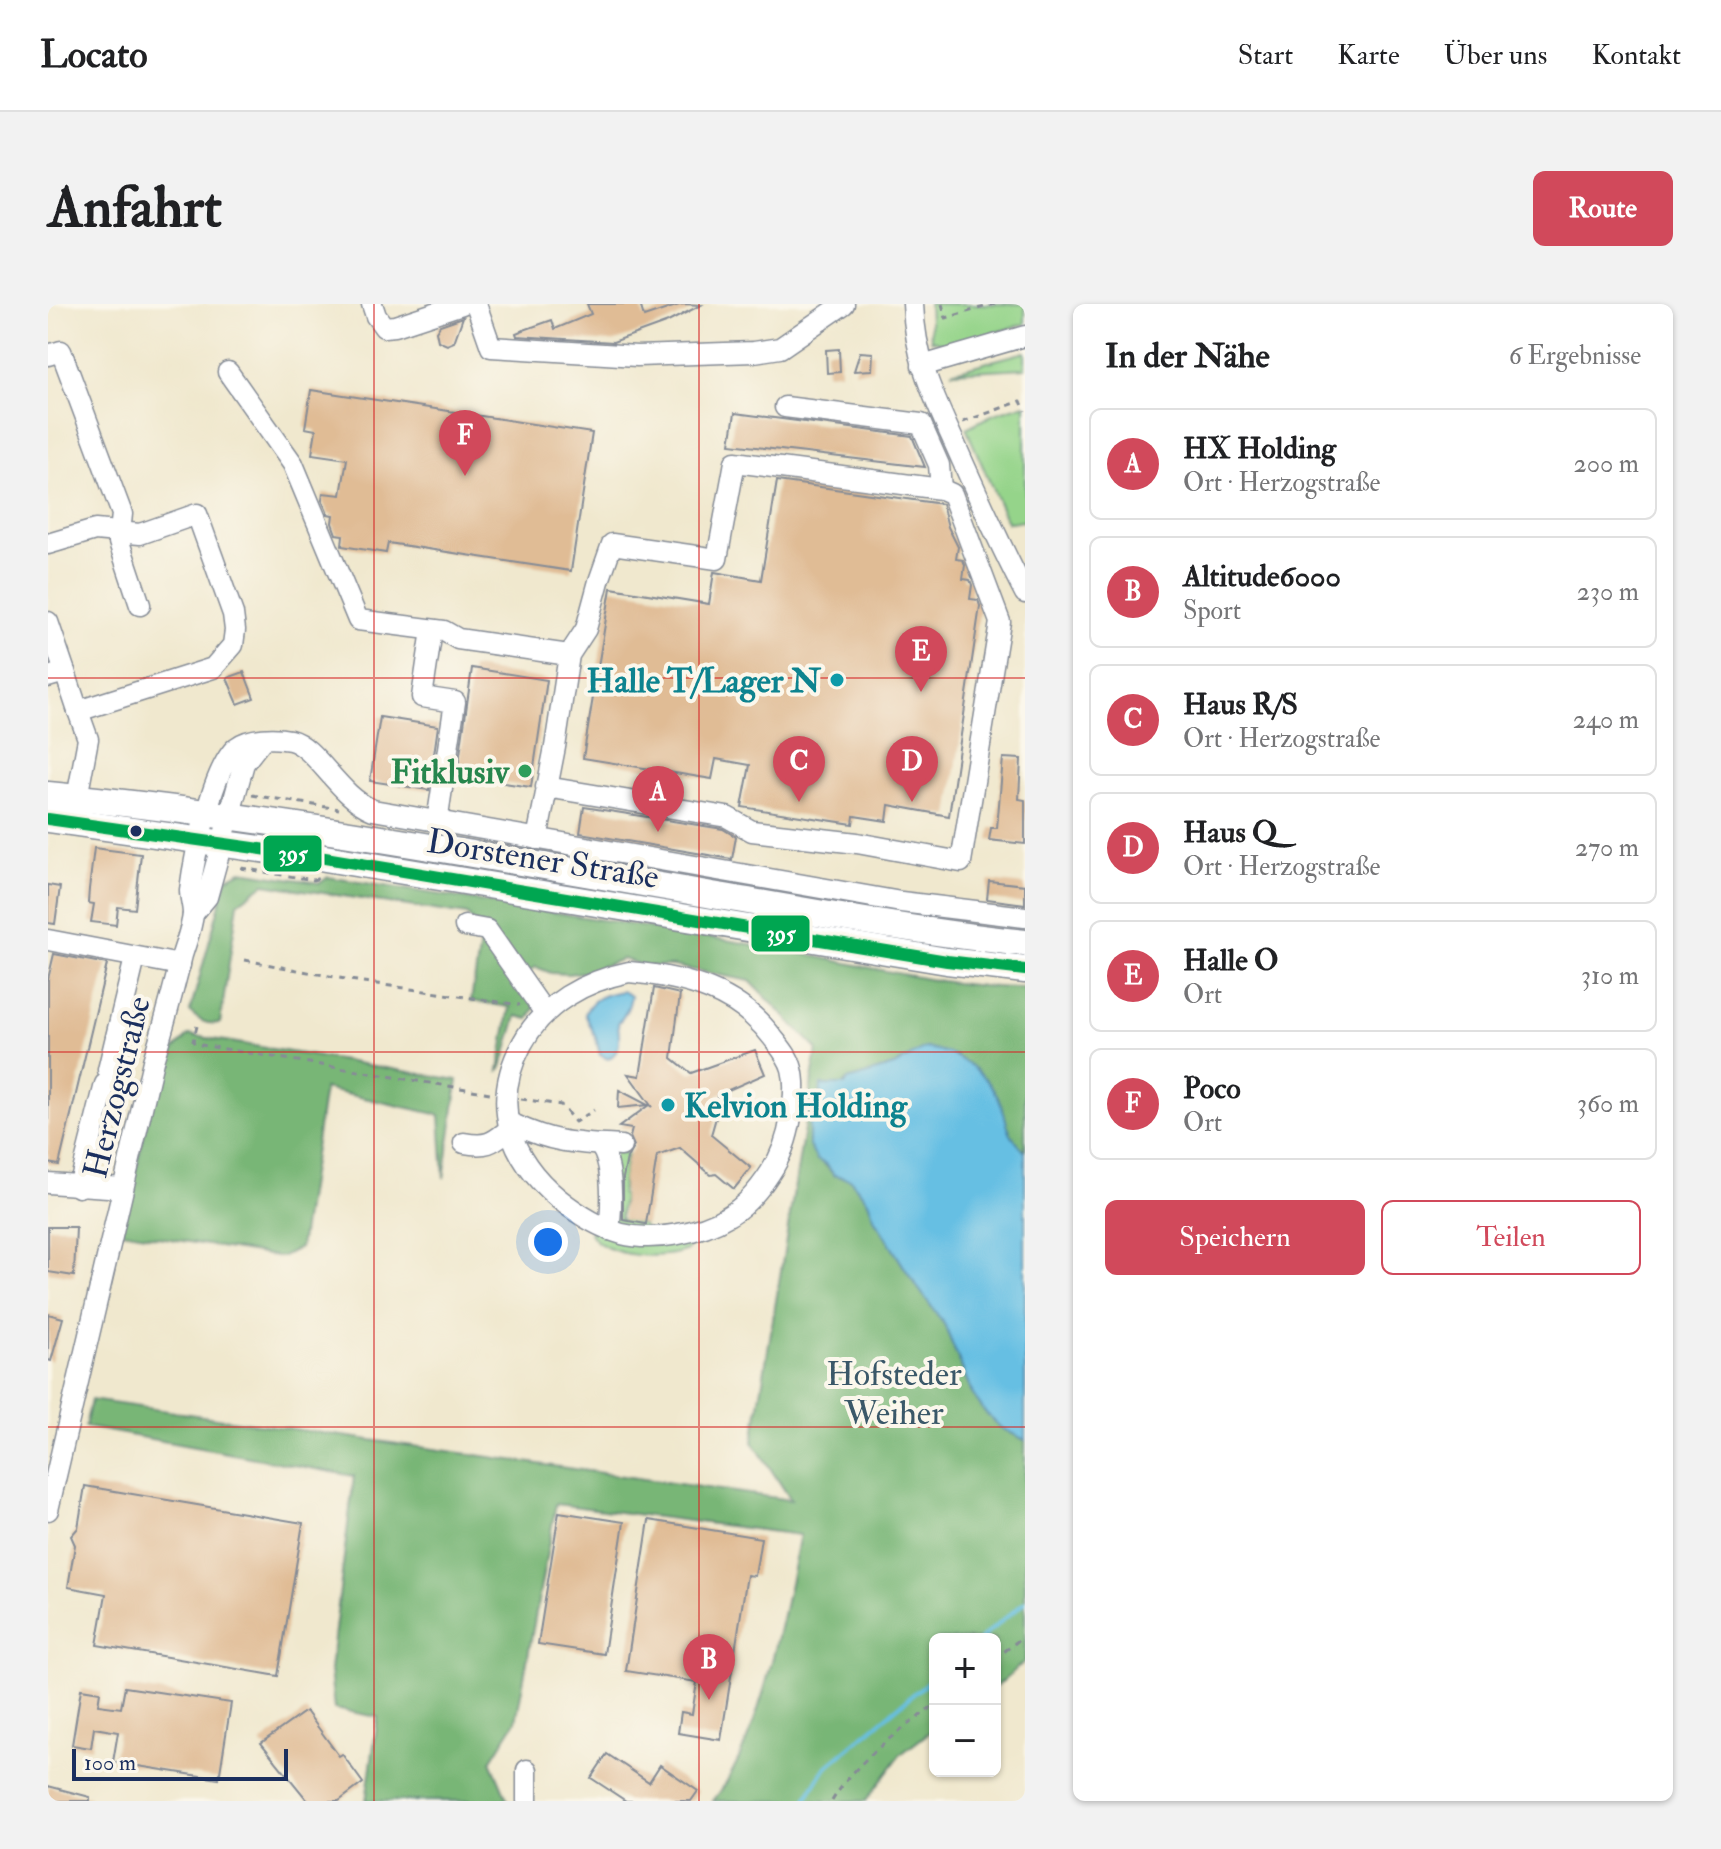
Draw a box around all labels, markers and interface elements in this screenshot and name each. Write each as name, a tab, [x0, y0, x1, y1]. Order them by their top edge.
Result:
text: Locato	[40, 31, 147, 79]
text: Start	[1238, 38, 1293, 73]
text: Karte	[1337, 38, 1400, 73]
text: Über uns	[1444, 38, 1547, 73]
text: Kontakt	[1591, 38, 1681, 73]
button: Route	[1533, 171, 1673, 246]
text: Anfahrt	[48, 173, 222, 244]
text: In der Nähe	[1105, 335, 1270, 378]
text: 6 Ergebnisse	[1509, 340, 1641, 372]
pin: F	[439, 410, 491, 476]
text: HX Holding	[1183, 430, 1336, 467]
text: A	[1125, 448, 1141, 480]
text: 200 m	[1574, 448, 1639, 480]
text: Ort · Herzogstraße	[1183, 467, 1380, 499]
text: Altitude6000	[1183, 558, 1341, 595]
text: B	[1124, 576, 1142, 608]
text: 230 m	[1577, 576, 1639, 608]
text: Sport	[1183, 595, 1241, 627]
pin: E	[895, 626, 947, 692]
place label: Halle T/Lager N	[587, 660, 822, 703]
marker: Halle T/Lager N	[828, 671, 846, 689]
text: Haus R/S	[1183, 686, 1298, 723]
text: C	[1123, 704, 1143, 736]
text: 240 m	[1573, 704, 1639, 736]
text: Ort · Herzogstraße	[1183, 723, 1380, 755]
pin: C	[773, 736, 825, 802]
pin: D	[886, 736, 938, 802]
place label: Fitklusiv	[390, 751, 510, 794]
marker: Fitklusiv	[516, 762, 534, 780]
pin: A	[632, 766, 684, 832]
text: Haus Q	[1183, 814, 1277, 851]
street label: Dorstener Straße	[424, 820, 662, 899]
unlabelled marker	[128, 823, 144, 839]
text: D	[1122, 832, 1144, 864]
text: 270 m	[1575, 832, 1639, 864]
line badge: 395	[262, 834, 323, 873]
text: 395	[278, 840, 308, 868]
text: Ort · Herzogstraße	[1183, 851, 1380, 883]
line badge: 395	[750, 914, 811, 953]
text: 395	[766, 920, 796, 948]
text: Halle O	[1183, 942, 1278, 979]
text: E	[1124, 960, 1142, 992]
text: 310 m	[1581, 960, 1639, 992]
text: Ort	[1183, 979, 1222, 1011]
street label: Herzogstraße	[74, 992, 161, 1183]
text: Poco	[1183, 1070, 1241, 1107]
place label: Kelvion Holding	[684, 1085, 908, 1128]
text: F	[1125, 1088, 1141, 1120]
text: 360 m	[1577, 1088, 1639, 1120]
marker: Kelvion Holding	[659, 1096, 677, 1114]
text: Ort	[1183, 1107, 1222, 1139]
button: Speichern	[1105, 1200, 1365, 1275]
button: Teilen	[1381, 1200, 1641, 1275]
your location	[528, 1222, 568, 1262]
park label: Hofsteder Weiher	[826, 1353, 962, 1435]
map controls	[929, 1633, 1001, 1777]
button: +	[929, 1633, 1001, 1705]
pin: B	[683, 1634, 735, 1700]
button: −	[929, 1705, 1001, 1777]
scale bar	[72, 1745, 288, 1781]
text: 100 m	[84, 1749, 136, 1777]

